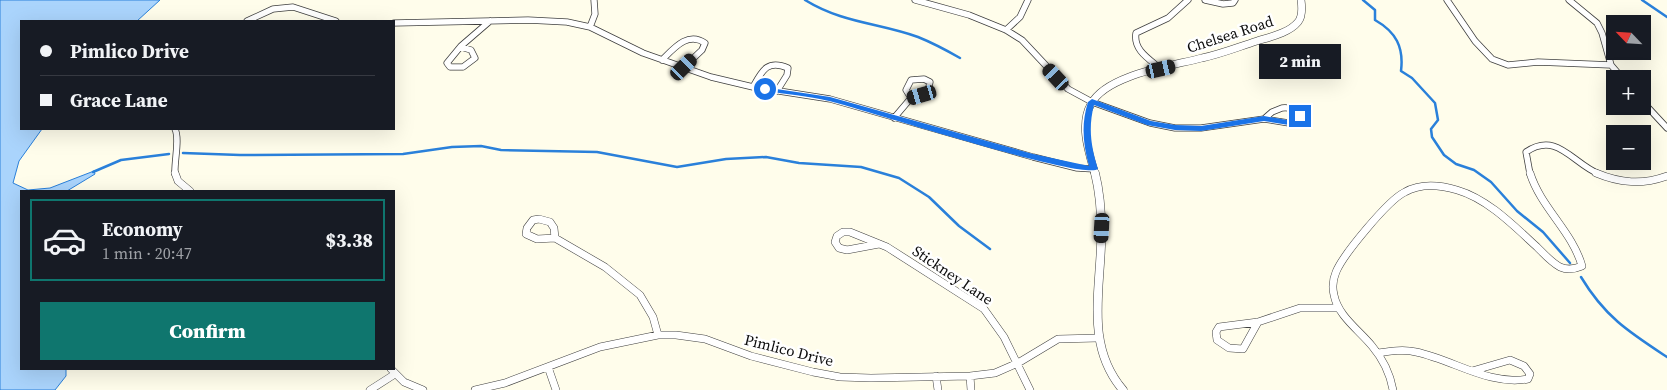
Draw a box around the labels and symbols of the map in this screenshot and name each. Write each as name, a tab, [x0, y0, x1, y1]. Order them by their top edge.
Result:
street label: Chelsea Road	[1184, 10, 1276, 58]
north arrow	[1606, 15, 1651, 60]
callout: 2 min	[1259, 44, 1341, 78]
car	[668, 51, 699, 83]
car	[1144, 58, 1177, 80]
car	[1040, 61, 1071, 93]
route start	[754, 78, 776, 100]
car	[905, 84, 938, 106]
route end	[1289, 105, 1311, 127]
car	[1093, 213, 1110, 243]
street label: Stickney Lane	[908, 240, 998, 310]
street label: Pimlico Drive	[742, 329, 836, 371]

